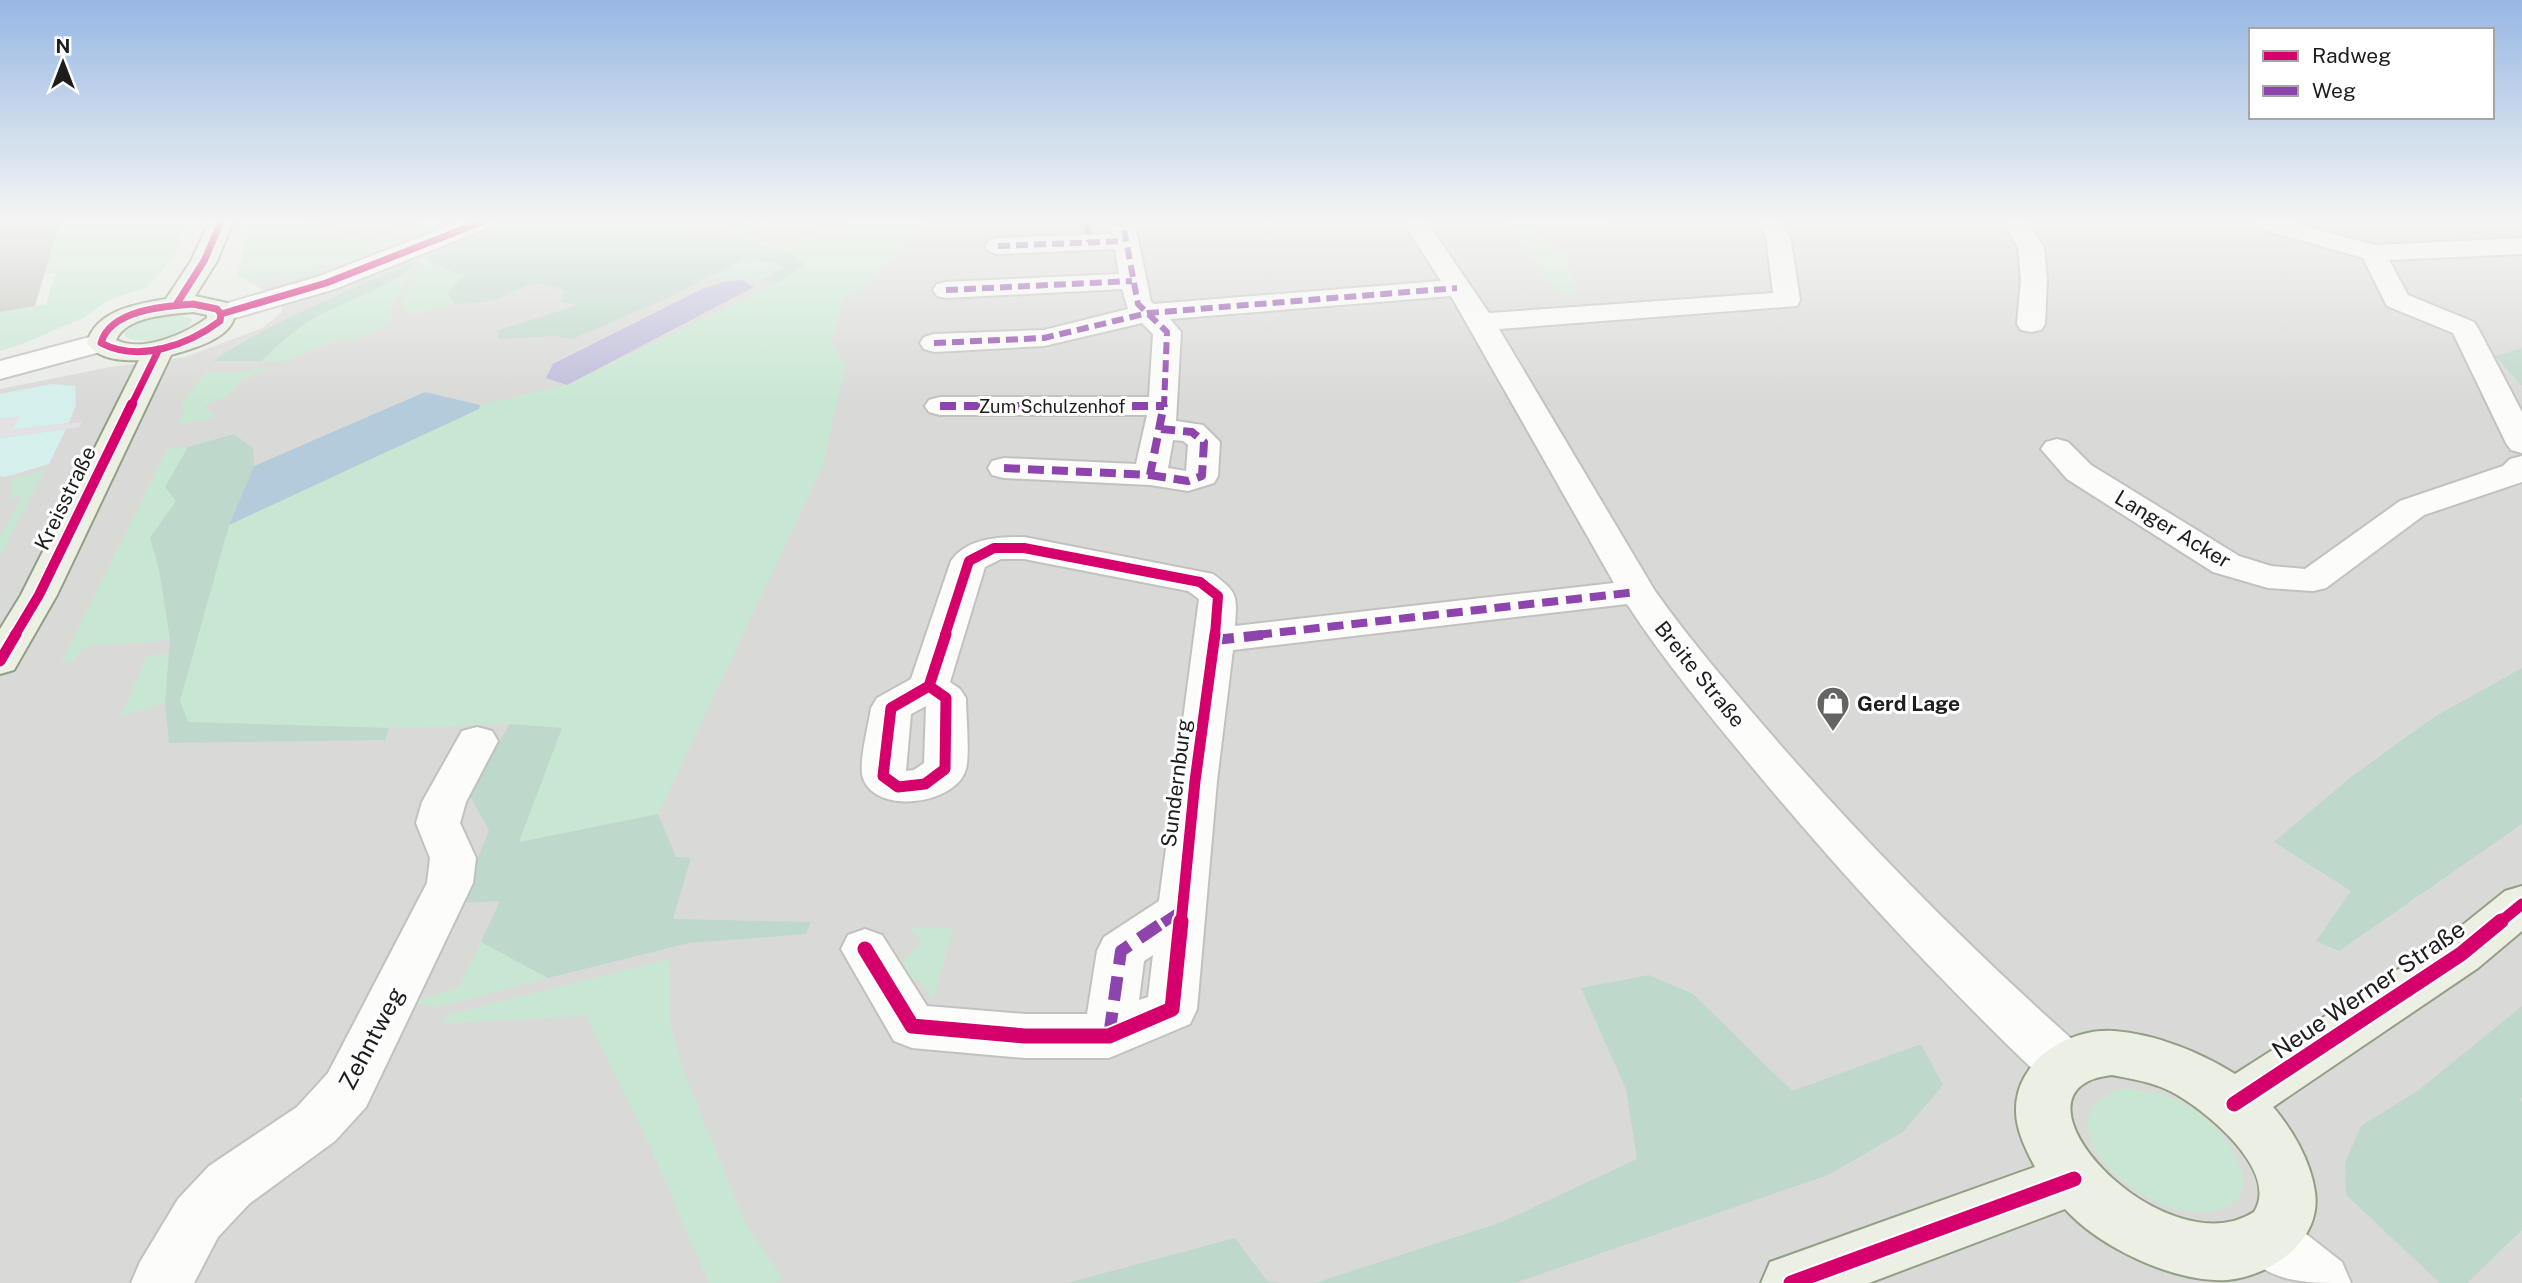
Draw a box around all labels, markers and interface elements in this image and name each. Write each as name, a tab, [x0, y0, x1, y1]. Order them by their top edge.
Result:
north arrow	[28, 28, 98, 98]
legend	[2249, 28, 2494, 119]
text: N	[56, 35, 70, 57]
text: Radweg	[2312, 43, 2391, 68]
text: Weg	[2312, 78, 2356, 103]
street label: Zum Schulzenhof	[979, 396, 1125, 417]
street label: Kreisstraße	[29, 442, 101, 554]
street label: Langer Acker	[2111, 485, 2235, 573]
street label: Breite Straße	[1650, 616, 1750, 732]
shop icon: Gerd Lage	[1814, 684, 1852, 733]
place label: Gerd Lage	[1857, 691, 1960, 716]
street label: Sundernburg	[1156, 717, 1196, 849]
street label: Neue Werner Straße	[2266, 914, 2470, 1064]
street label: Zehntweg	[332, 982, 410, 1094]

